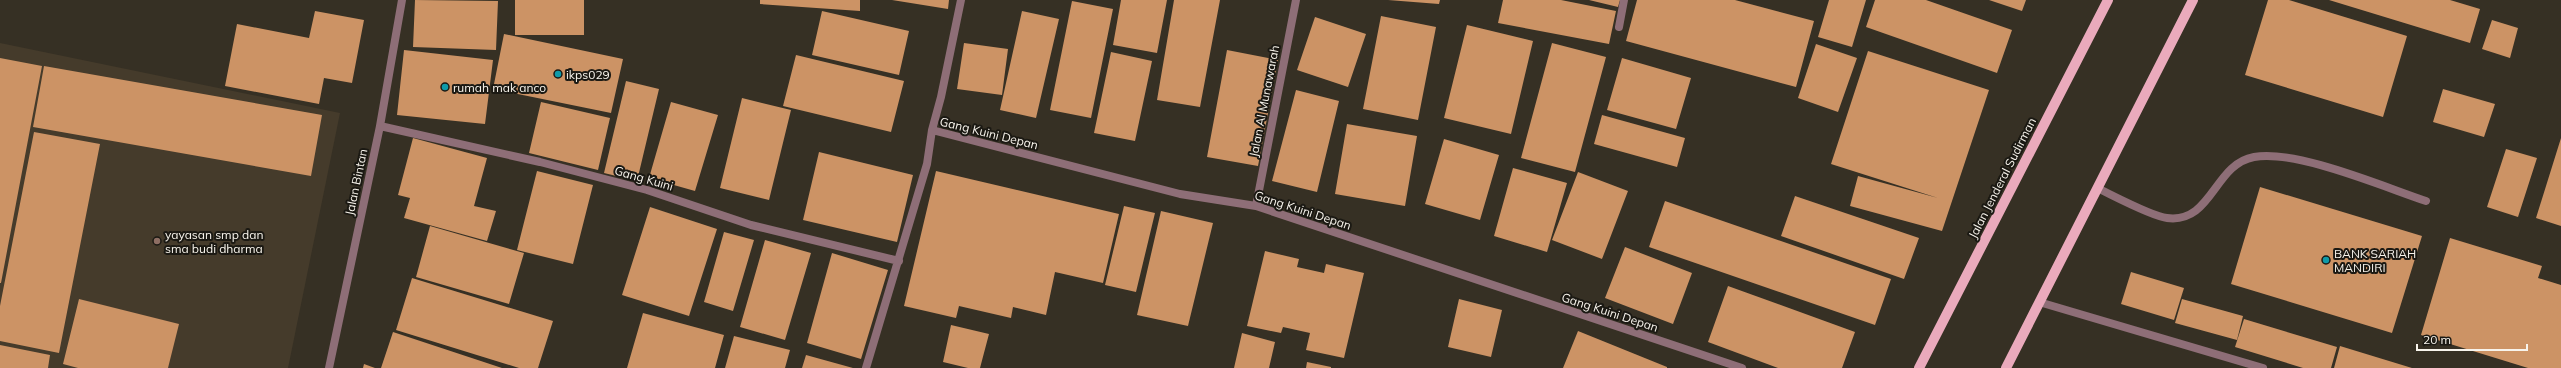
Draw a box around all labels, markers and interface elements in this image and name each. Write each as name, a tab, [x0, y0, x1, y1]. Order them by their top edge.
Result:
street label: Jalan Al Munawarah	[1246, 44, 1282, 158]
place label: ikps029	[566, 67, 610, 82]
marker: ikps029	[553, 69, 563, 79]
place label: rumah mak anco	[453, 80, 546, 95]
marker: rumah mak anco	[440, 82, 450, 92]
street label: Gang Kuini Depan	[938, 114, 1040, 152]
street label: Jalan Jenderal Sudirman	[1965, 115, 2039, 241]
street label: Jalan Bintan	[342, 147, 370, 217]
street label: Gang Kuini	[613, 162, 675, 194]
street label: Gang Kuini Depan	[1253, 187, 1353, 233]
place label: yayasan smp dan sma budi dharma	[165, 227, 263, 256]
marker: yayasan smp dan sma budi dharma	[152, 236, 162, 246]
place label: BANK SARIAH MANDIRI	[2334, 246, 2416, 275]
marker: BANK SARIAH MANDIRI	[2321, 255, 2331, 265]
street label: Gang Kuini Depan	[1560, 289, 1660, 335]
scale bar	[2417, 326, 2527, 352]
text: 20 m	[2423, 332, 2451, 347]

